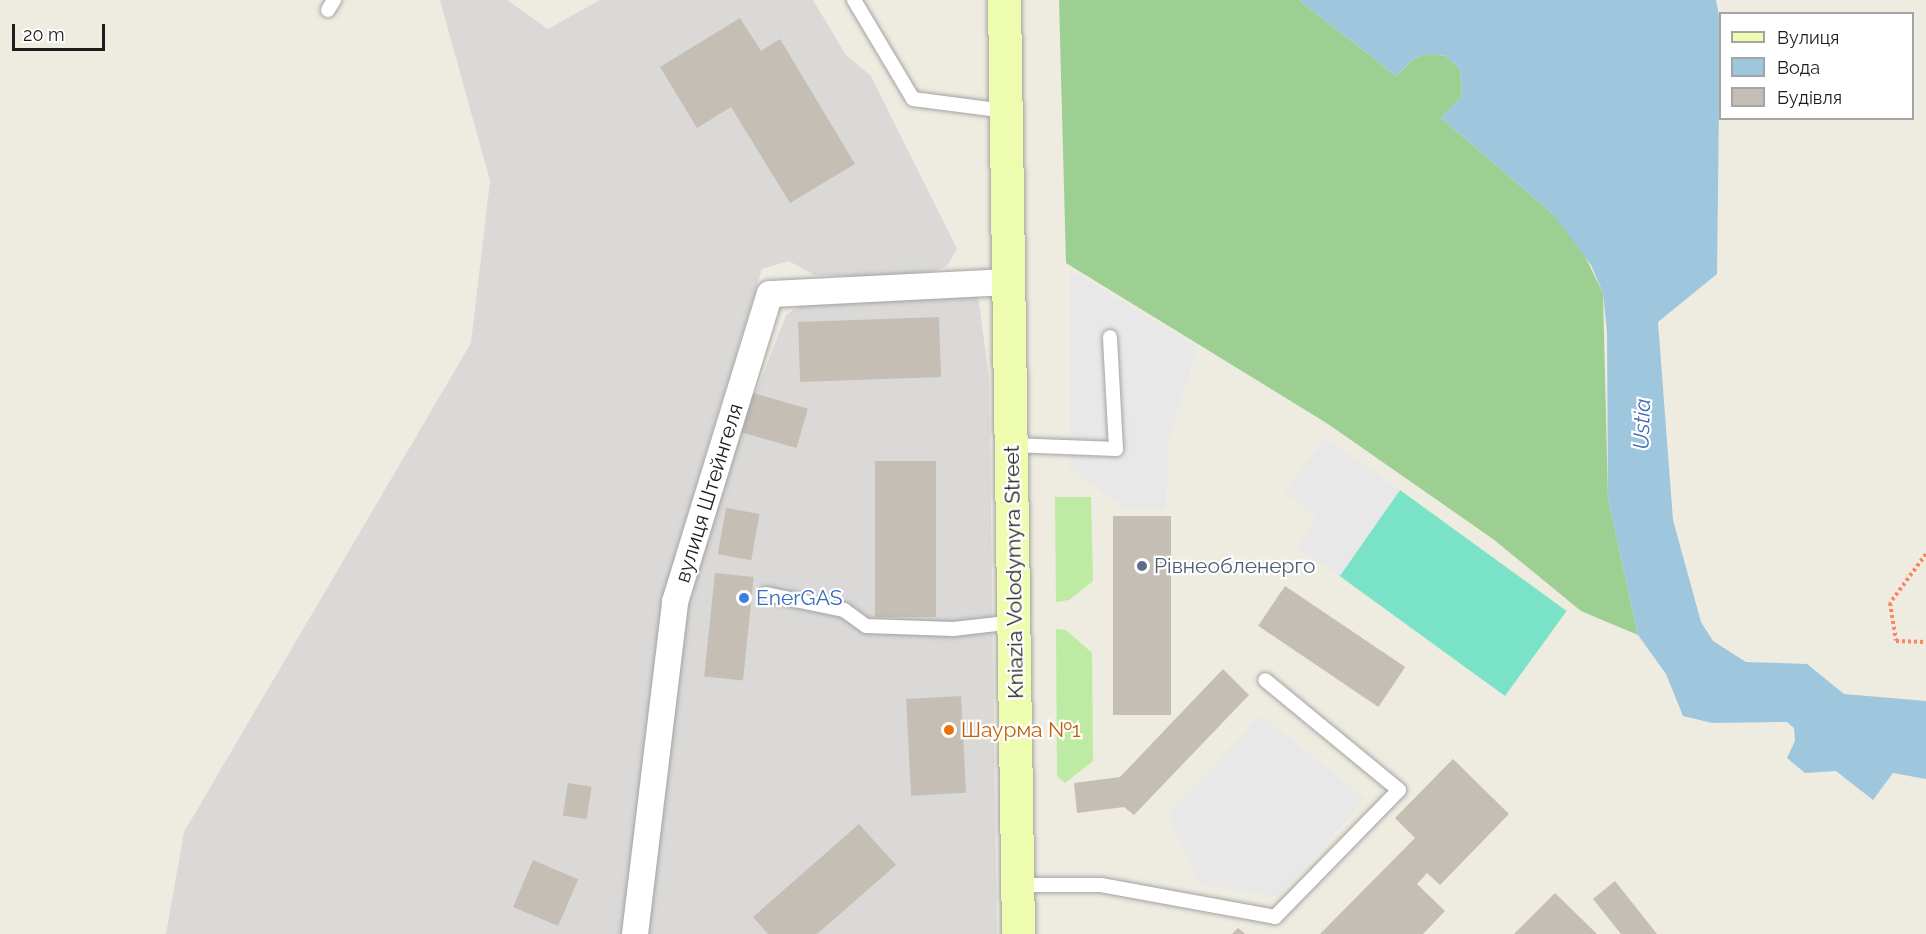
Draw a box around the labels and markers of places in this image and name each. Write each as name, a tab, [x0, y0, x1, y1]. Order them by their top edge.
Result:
place label: Рівнеобленерго	[1154, 553, 1316, 579]
marker: Рівнеобленерго	[1135, 559, 1149, 573]
place label: EnerGAS	[756, 585, 842, 611]
marker: EnerGAS	[737, 591, 751, 605]
place label: Шаурма №1	[961, 717, 1081, 743]
marker: Шаурма №1	[942, 723, 956, 737]

